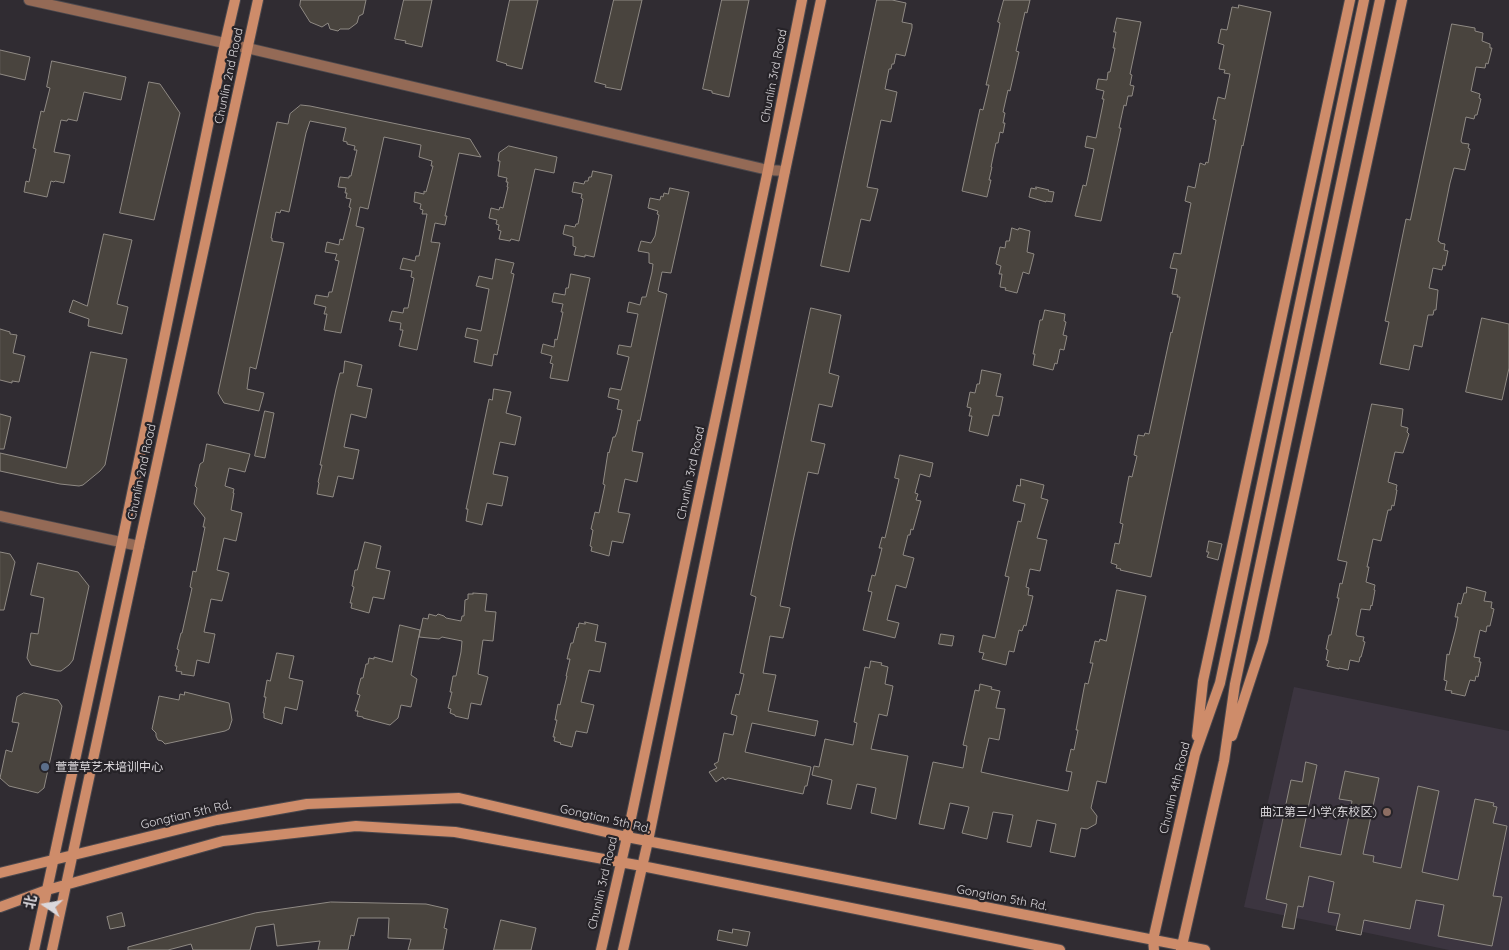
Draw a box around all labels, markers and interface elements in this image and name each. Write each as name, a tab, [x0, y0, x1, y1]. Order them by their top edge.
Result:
street label: Chunlin 2nd Road	[212, 27, 246, 125]
street label: Chunlin 3rd Road	[758, 28, 790, 124]
street label: Chunlin 2nd Road	[125, 423, 159, 521]
street label: Chunlin 3rd Road	[674, 425, 708, 521]
street label: Chunlin 4th Road	[1157, 741, 1193, 835]
place label: 萱萱草艺术培训中心	[55, 760, 163, 774]
marker: 萱萱草艺术培训中心	[39, 761, 51, 773]
street label: Gongtian 5th Rd.	[139, 798, 233, 832]
street label: Gongtian 5th Rd.	[558, 802, 652, 836]
place label: 曲江第三小学(东校区)	[1260, 805, 1377, 819]
marker: 曲江第三小学(东校区)	[1381, 806, 1393, 818]
street label: Chunlin 3rd Road	[585, 835, 621, 931]
north arrow	[20, 880, 70, 930]
street label: Gongtian 5th Rd.	[955, 882, 1049, 914]
text: 北	[20, 893, 41, 911]

